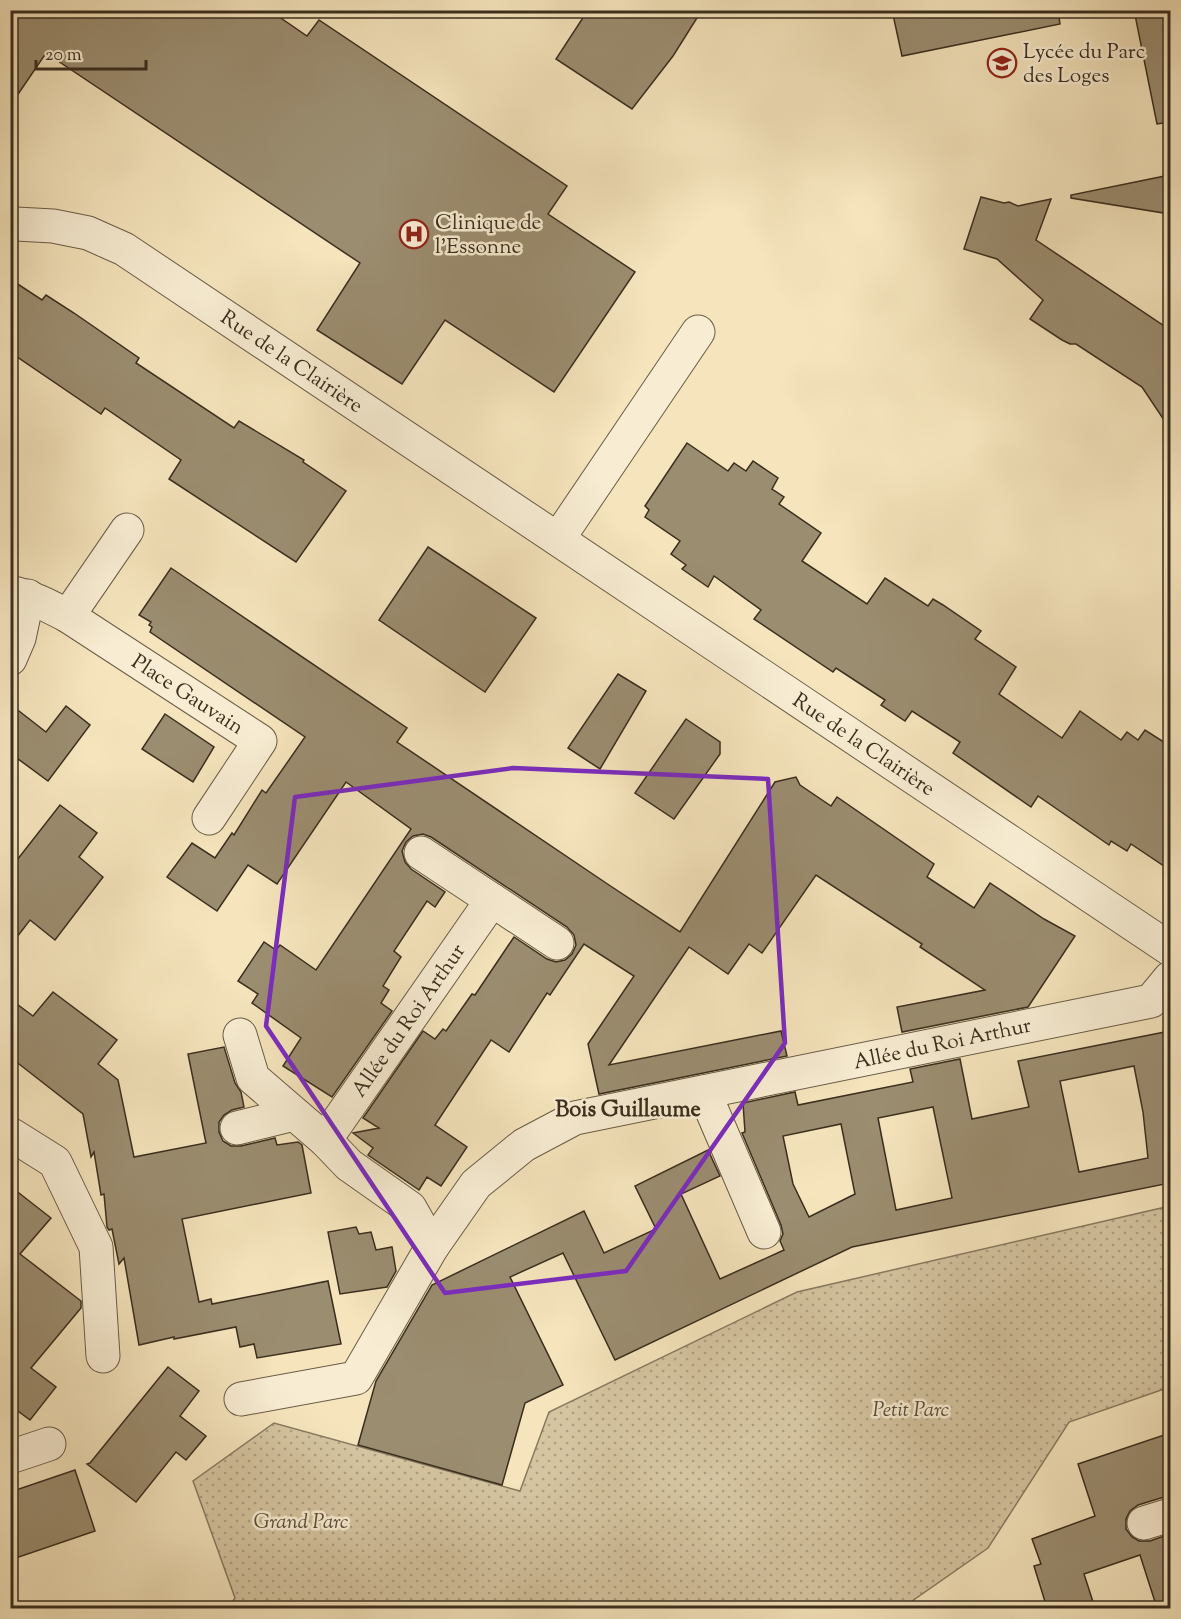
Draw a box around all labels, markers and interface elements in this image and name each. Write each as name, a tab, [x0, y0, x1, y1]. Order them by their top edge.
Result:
scale bar	[36, 33, 146, 71]
place label: Lycée du Parc des Loges	[1023, 38, 1145, 92]
text: 20 m	[45, 43, 82, 69]
school or university icon: Lycée du Parc des Loges	[986, 47, 1018, 79]
place label: Clinique de l'Essonne	[435, 209, 541, 263]
hospital icon: Clinique de l'Essonne	[398, 218, 430, 250]
street label: Rue de la Clairière	[214, 304, 368, 422]
street label: Place Gauvain	[125, 648, 249, 743]
street label: Rue de la Clairière	[786, 687, 940, 805]
street label: Allée du Roi Arthur	[345, 938, 474, 1104]
street label: Allée du Roi Arthur	[851, 1011, 1034, 1078]
district label: Bois Guillaume	[555, 1095, 701, 1127]
park label: Petit Parc	[873, 1396, 950, 1426]
park label: Grand Parc	[253, 1508, 349, 1538]

